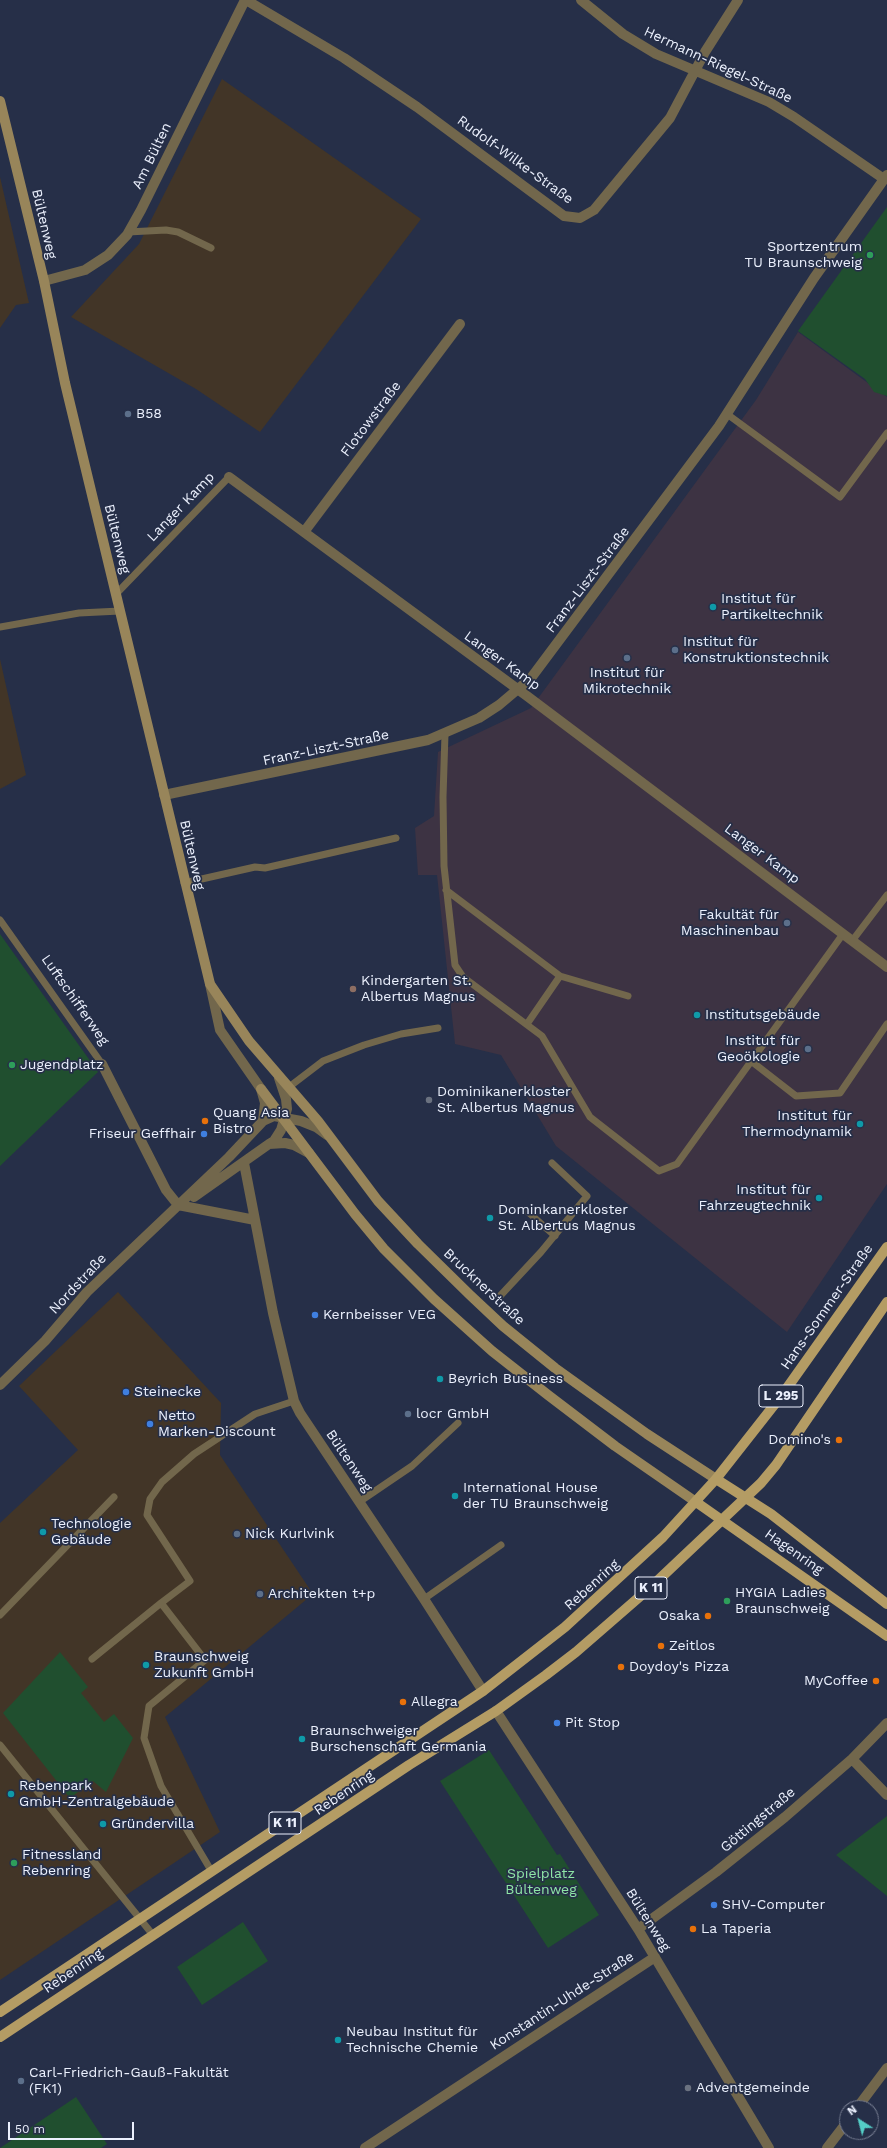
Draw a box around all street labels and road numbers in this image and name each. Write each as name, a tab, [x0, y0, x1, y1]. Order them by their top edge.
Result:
street label: Hermann-Riegel-Straße	[641, 23, 795, 107]
street label: Rudolf-Wilke-Straße	[454, 112, 576, 208]
street label: Am Bülten	[129, 120, 175, 192]
street label: Bültenweg	[28, 187, 60, 261]
street label: Flotowstraße	[337, 378, 405, 460]
street label: Langer Kamp	[144, 469, 218, 545]
street label: Bültenweg	[100, 502, 134, 576]
street label: Franz-Liszt-Straße	[543, 524, 633, 636]
street label: Langer Kamp	[461, 628, 543, 694]
street label: Franz-Liszt-Straße	[261, 726, 391, 770]
street label: Bültenweg	[176, 818, 208, 892]
street label: Langer Kamp	[721, 820, 803, 888]
street label: Luftschifferweg	[38, 951, 112, 1049]
street label: Hans-Sommer-Straße	[777, 1241, 877, 1373]
street label: Brucknerstraße	[440, 1245, 528, 1329]
street label: Nordstraße	[46, 1250, 110, 1318]
road number: L 295	[759, 1385, 803, 1407]
street label: Bültenweg	[322, 1427, 376, 1495]
street label: Hagenring	[761, 1526, 827, 1578]
street label: Rebenring	[561, 1556, 623, 1614]
road number: K 11	[635, 1577, 667, 1599]
street label: Rebenring	[311, 1767, 377, 1819]
street label: Göttingstraße	[717, 1784, 799, 1856]
road number: K 11	[269, 1812, 301, 1834]
street label: Bültenweg	[622, 1885, 674, 1955]
street label: Rebenring	[40, 1945, 106, 1997]
street label: Konstantin-Uhde-Straße	[487, 1948, 637, 2054]

